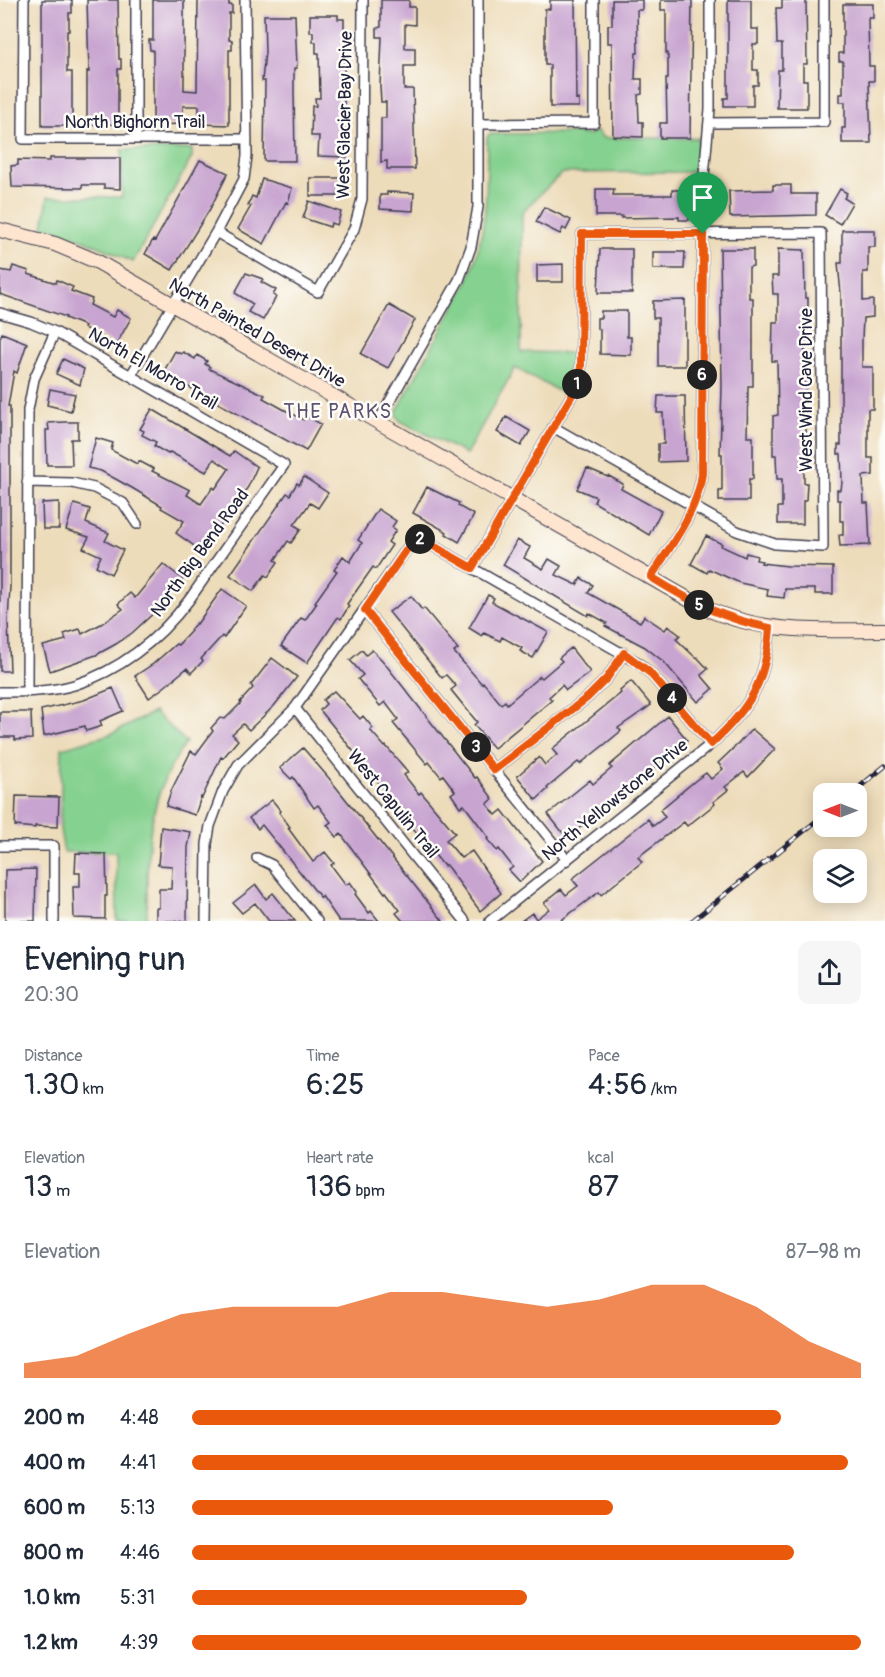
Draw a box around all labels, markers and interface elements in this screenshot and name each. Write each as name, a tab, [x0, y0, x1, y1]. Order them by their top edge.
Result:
street label: West Glacier Bay Drive	[332, 31, 358, 199]
street label: North Bighorn Trail	[65, 111, 205, 134]
pin	[677, 172, 728, 234]
icon: arrive	[686, 181, 719, 214]
street label: North Painted Desert Drive	[164, 273, 350, 393]
street label: West Wind Cave Drive	[795, 308, 818, 472]
street label: North El Morro Trail	[84, 323, 222, 415]
pin: 6	[687, 360, 717, 390]
text: 6	[697, 365, 707, 385]
pin: 1	[562, 369, 592, 399]
text: 1	[574, 374, 580, 394]
district label: THE PARKS	[283, 399, 393, 424]
street label: North Big Bend Road	[146, 484, 254, 622]
pin: 2	[405, 524, 435, 554]
text: 2	[416, 529, 424, 549]
pin: 5	[684, 590, 714, 620]
text: 5	[695, 595, 703, 615]
pin: 4	[657, 683, 687, 713]
text: 4	[667, 688, 677, 708]
pin: 3	[461, 732, 491, 762]
street label: North Yellowstone Drive	[537, 734, 693, 866]
text: 3	[472, 737, 480, 757]
street label: West Capulin Trail	[342, 745, 444, 863]
north arrow	[813, 783, 867, 837]
map controls	[813, 783, 867, 903]
button: layers	[813, 849, 867, 903]
text: Evening run	[24, 939, 185, 980]
button: share	[798, 941, 861, 1004]
text: 20:30	[24, 982, 79, 1007]
text: Distance	[24, 1046, 83, 1066]
text: Time	[306, 1046, 339, 1066]
text: Pace	[588, 1046, 620, 1066]
text: 1.30	[24, 1066, 80, 1103]
text: 6:25	[306, 1066, 365, 1103]
text: 4:56	[588, 1066, 647, 1103]
text: km	[80, 1079, 104, 1099]
text: /km	[647, 1079, 677, 1099]
text: Elevation	[24, 1148, 85, 1168]
text: Heart rate	[306, 1148, 373, 1168]
text: kcal	[588, 1148, 614, 1168]
text: 13	[24, 1168, 52, 1205]
text: 136	[306, 1168, 352, 1205]
text: 87	[588, 1168, 619, 1205]
text: m	[52, 1181, 70, 1201]
text: bpm	[352, 1181, 385, 1201]
text: Elevation	[24, 1239, 100, 1264]
text: 87–98 m	[786, 1239, 861, 1264]
text: 200 m	[24, 1405, 85, 1430]
text: 4:48	[120, 1405, 159, 1430]
text: 400 m	[24, 1450, 85, 1475]
text: 4:41	[120, 1450, 156, 1475]
text: 600 m	[24, 1495, 85, 1520]
text: 5:13	[120, 1495, 155, 1520]
text: 800 m	[24, 1540, 84, 1565]
text: 4:46	[120, 1540, 160, 1565]
text: 1.0 km	[24, 1585, 80, 1610]
text: 5:31	[120, 1585, 155, 1610]
text: 1.2 km	[24, 1630, 78, 1655]
text: 4:39	[120, 1630, 158, 1655]

